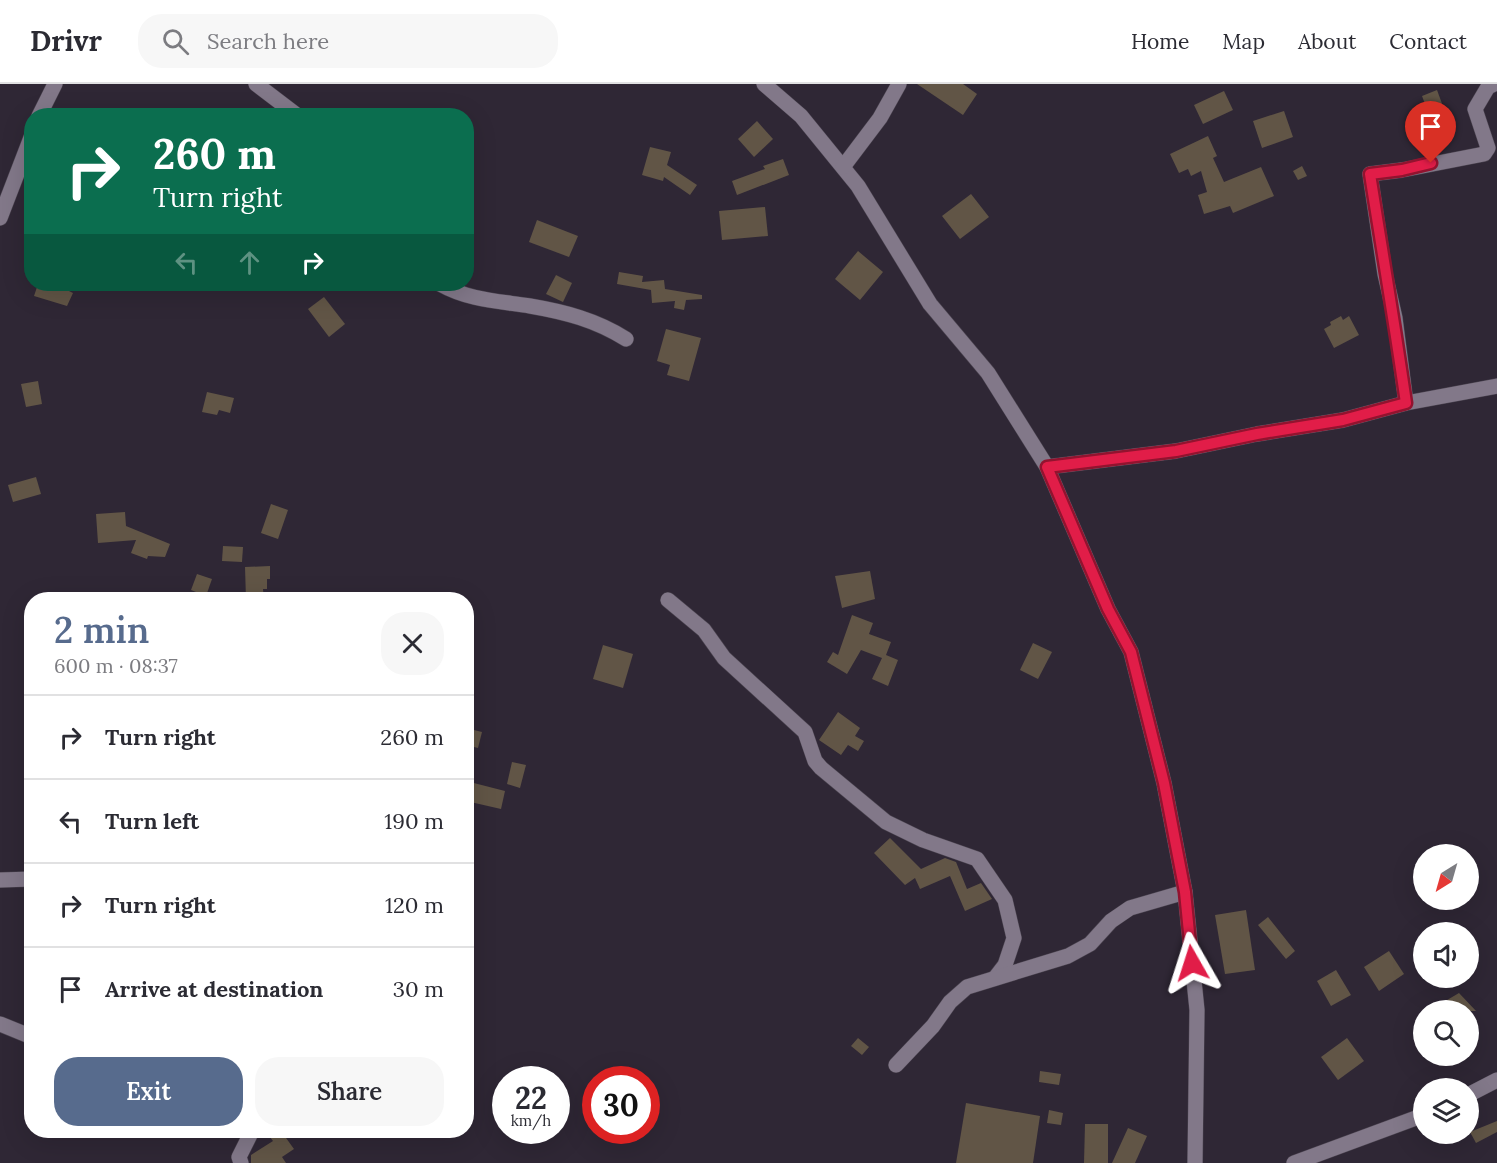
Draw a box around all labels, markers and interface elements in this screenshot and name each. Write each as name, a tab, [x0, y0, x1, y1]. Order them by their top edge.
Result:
search box	[138, 14, 558, 68]
text: Drivr	[30, 23, 102, 59]
icon: search	[159, 25, 192, 58]
text: Search here	[207, 27, 329, 55]
text: Home	[1131, 28, 1189, 55]
text: Map	[1222, 28, 1265, 55]
text: About	[1298, 28, 1356, 55]
text: Contact	[1389, 28, 1467, 55]
pin	[1405, 101, 1456, 163]
icon: arrive	[1414, 110, 1447, 143]
text: 260 m	[153, 127, 276, 181]
icon: right	[54, 132, 132, 210]
text: Turn right	[153, 180, 282, 214]
icon: left	[170, 246, 203, 279]
icon: ahead	[233, 246, 266, 279]
icon: right	[296, 246, 329, 279]
text: 2 min	[54, 607, 149, 653]
button: close	[381, 612, 444, 675]
text: 600 m · 08:37	[54, 653, 178, 678]
icon: right	[54, 721, 87, 754]
text: Turn right	[105, 723, 216, 751]
text: 260 m	[380, 723, 444, 751]
icon: left	[54, 805, 87, 838]
text: Turn left	[105, 807, 199, 835]
text: 190 m	[384, 807, 444, 835]
north arrow	[1413, 844, 1479, 910]
map controls	[1413, 844, 1479, 1144]
icon: right	[54, 889, 87, 922]
text: Turn right	[105, 891, 216, 919]
text: 120 m	[385, 891, 444, 919]
button: sound	[1413, 922, 1479, 988]
position arrow	[1160, 931, 1224, 995]
icon: arrive	[54, 973, 87, 1006]
text: Arrive at destination	[105, 975, 323, 1003]
text: 30 m	[393, 975, 444, 1003]
button: search	[1413, 1000, 1479, 1066]
button: Exit	[54, 1057, 243, 1126]
button: Share	[255, 1057, 444, 1126]
speed limit sign: 30	[582, 1066, 660, 1144]
button: layers	[1413, 1078, 1479, 1144]
text: 22	[515, 1079, 547, 1117]
text: km/h	[511, 1111, 551, 1130]

